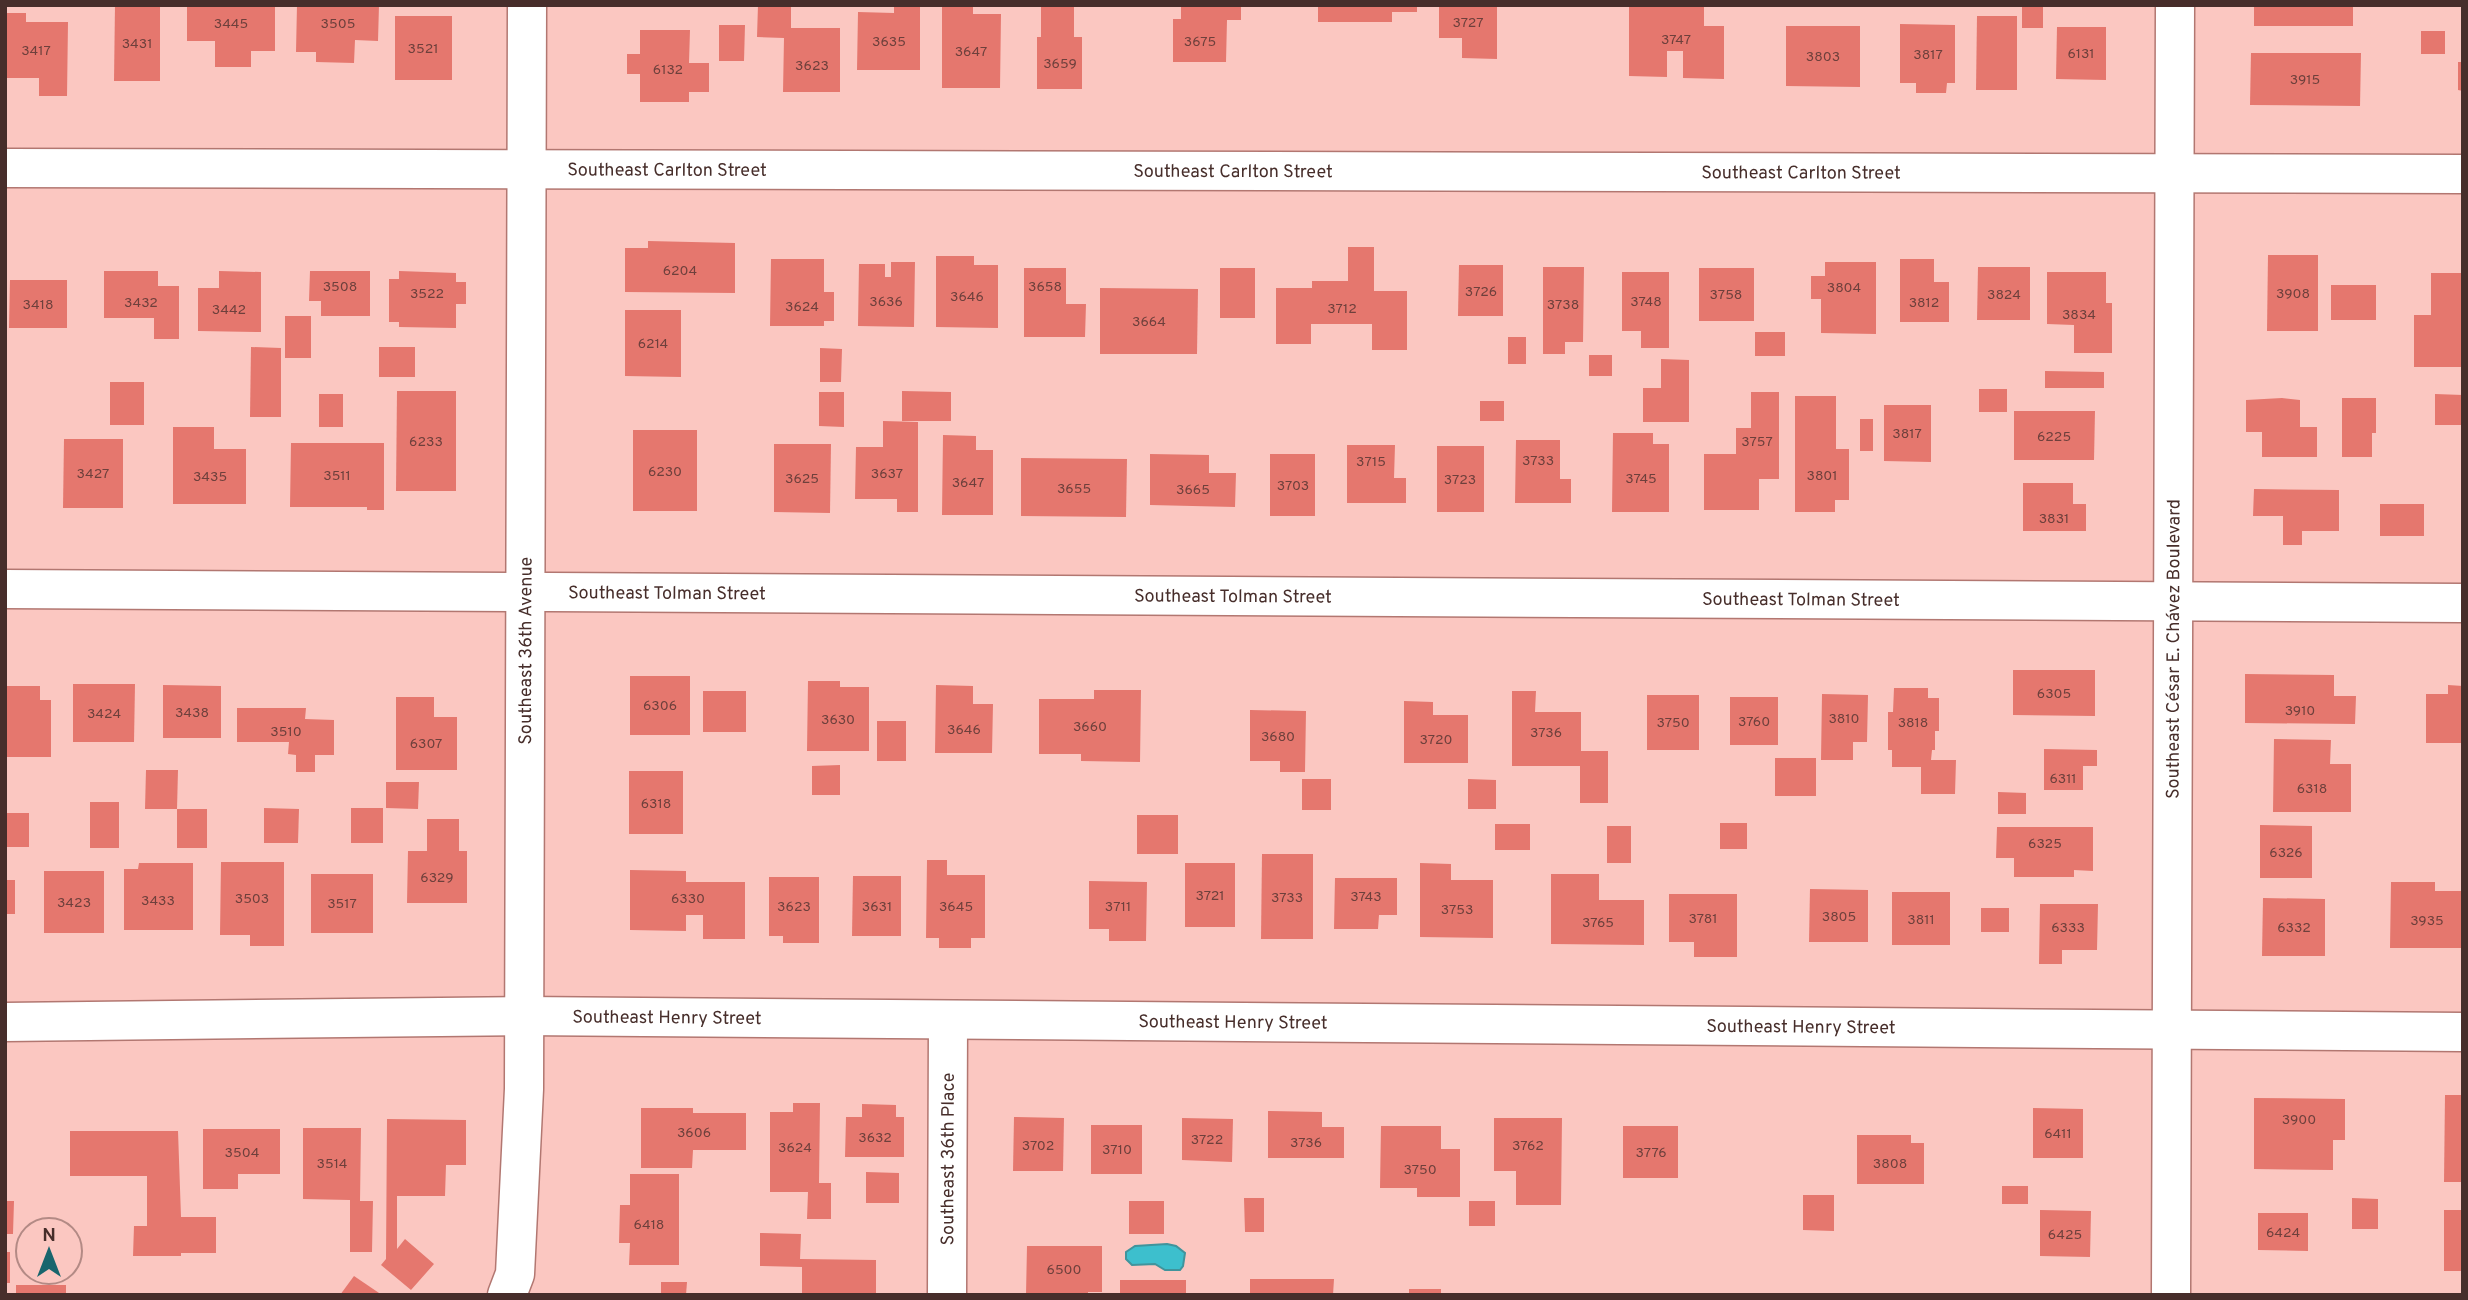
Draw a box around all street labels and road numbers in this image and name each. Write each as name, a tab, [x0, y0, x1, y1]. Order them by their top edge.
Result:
street label: Southeast Carlton Street	[567, 159, 767, 183]
street label: Southeast Carlton Street	[1133, 161, 1333, 184]
street label: Southeast Carlton Street	[1701, 162, 1901, 186]
street label: Southeast César E. Chávez Boulevard	[2163, 499, 2186, 799]
street label: Southeast 36th Avenue	[515, 557, 538, 745]
street label: Southeast Tolman Street	[568, 582, 766, 606]
street label: Southeast Tolman Street	[1134, 585, 1332, 610]
street label: Southeast Tolman Street	[1702, 589, 1900, 613]
street label: Southeast Henry Street	[572, 1006, 762, 1031]
street label: Southeast Henry Street	[1138, 1011, 1328, 1036]
street label: Southeast Henry Street	[1706, 1016, 1896, 1040]
street label: Southeast 36th Place	[937, 1072, 961, 1246]

